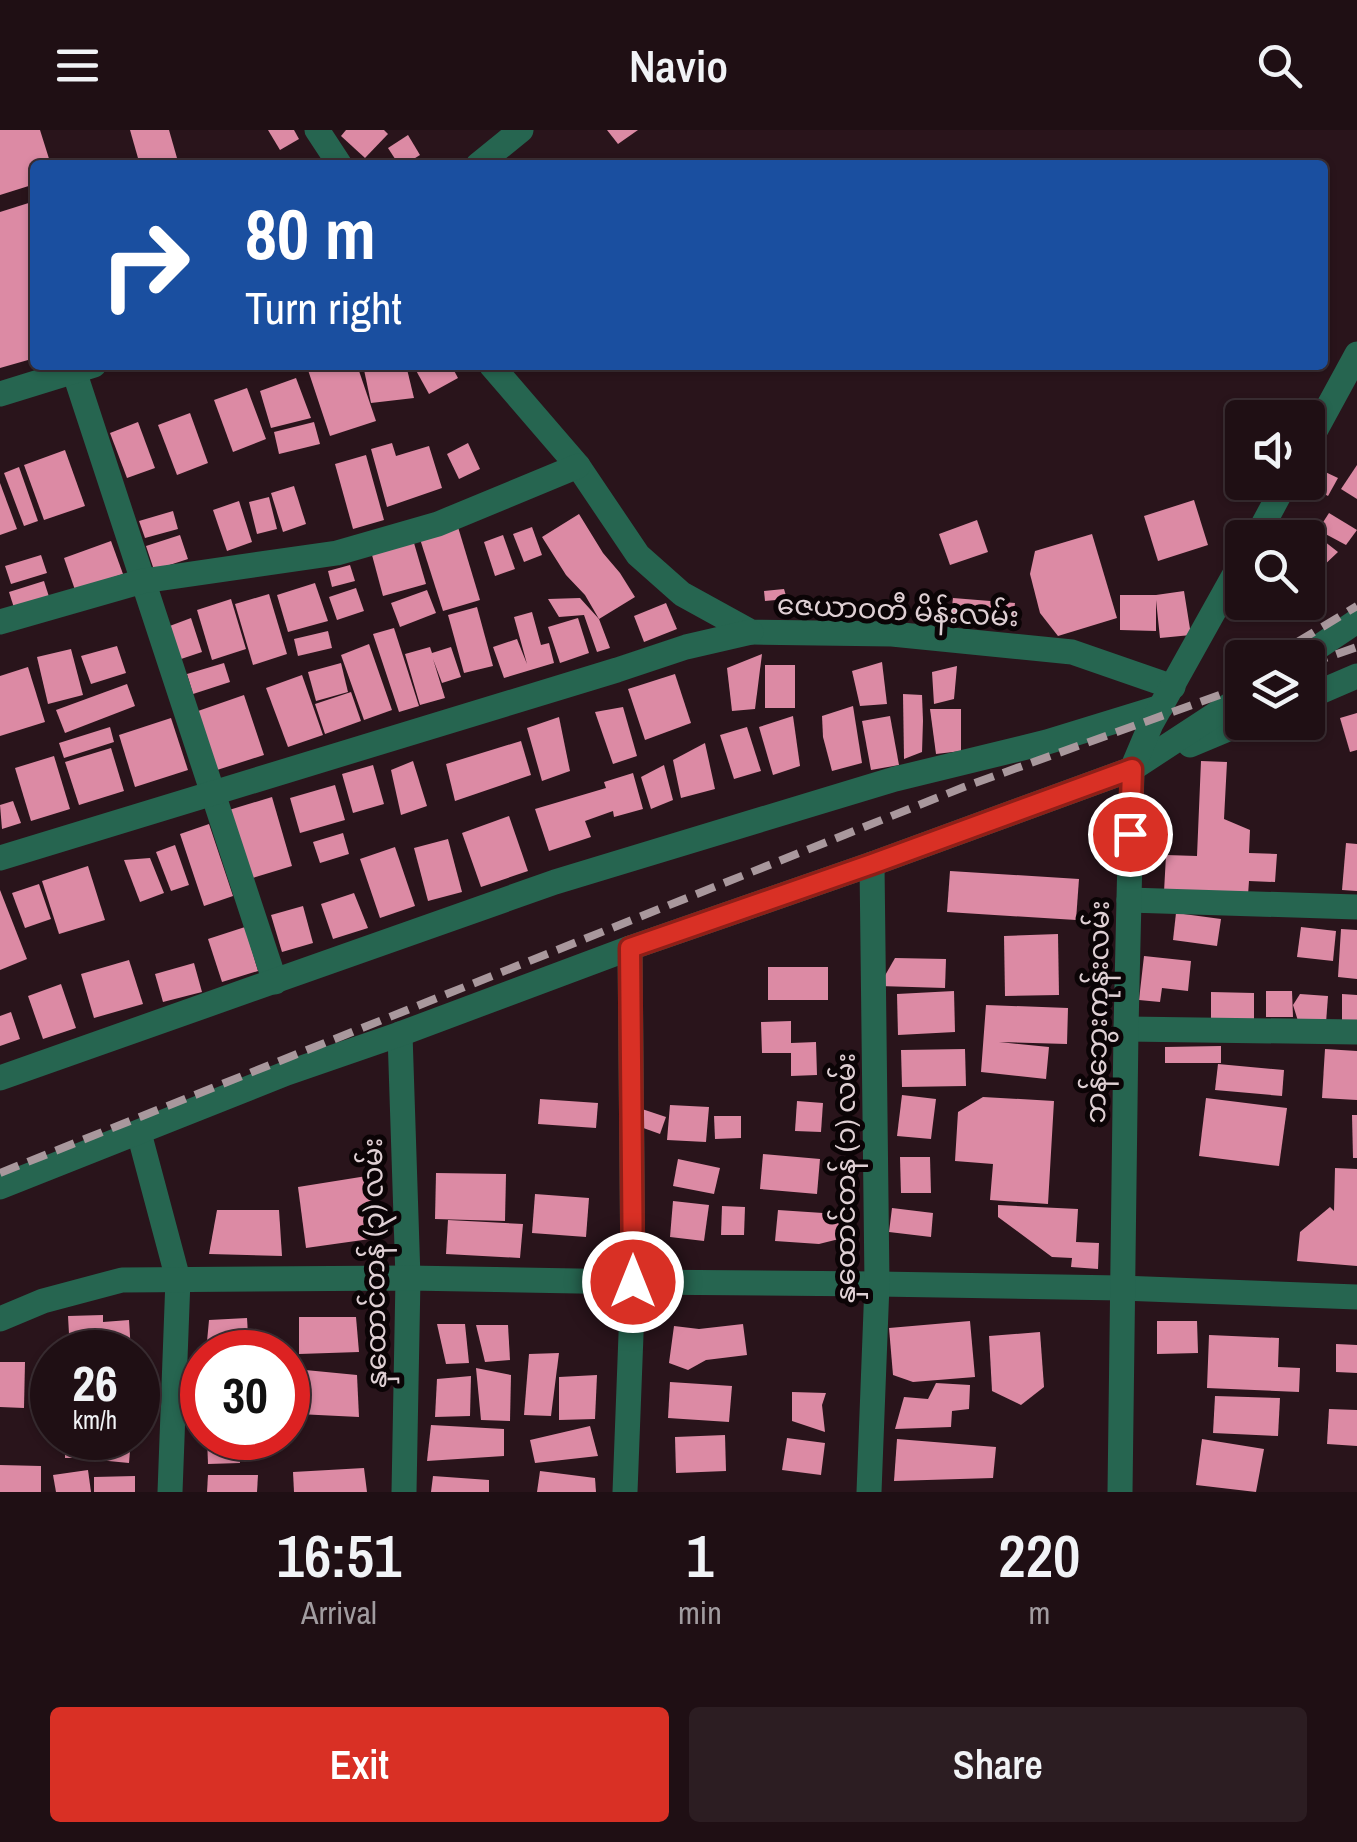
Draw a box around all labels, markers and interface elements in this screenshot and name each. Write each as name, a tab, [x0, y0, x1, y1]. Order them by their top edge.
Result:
text: Navio	[629, 35, 728, 96]
icon: menu	[50, 38, 105, 93]
icon: search	[1252, 38, 1307, 93]
text: 80 m	[245, 187, 376, 281]
icon: right	[80, 200, 210, 330]
text: Turn right	[245, 277, 402, 338]
map controls	[1225, 400, 1325, 740]
button: sound	[1225, 400, 1325, 500]
button: search	[1225, 520, 1325, 620]
street label: ဇေယာဝတီ မိန်းလမ်း	[776, 585, 1020, 639]
button: layers	[1225, 640, 1325, 740]
pin	[1088, 792, 1173, 877]
icon: arrive	[1103, 807, 1158, 862]
street label: ဘန်ဘွေးကုန်းလမ်း	[1076, 900, 1122, 1124]
street label: နှထောင်တန် (၁) လမ်း	[826, 1053, 868, 1303]
street label: နှထောင်တန် (၃) လမ်း	[353, 1137, 399, 1388]
position arrow	[581, 1230, 685, 1334]
speed limit sign: 30	[180, 1330, 310, 1460]
text: 26	[72, 1349, 118, 1417]
text: km/h	[73, 1403, 117, 1437]
text: 16:51	[277, 1515, 401, 1596]
text: 1	[686, 1515, 714, 1596]
text: 220	[998, 1515, 1080, 1596]
text: Arrival	[301, 1591, 377, 1634]
text: min	[678, 1591, 722, 1634]
text: m	[1028, 1591, 1050, 1634]
button: Exit	[50, 1707, 669, 1822]
button: Share	[689, 1707, 1307, 1822]

